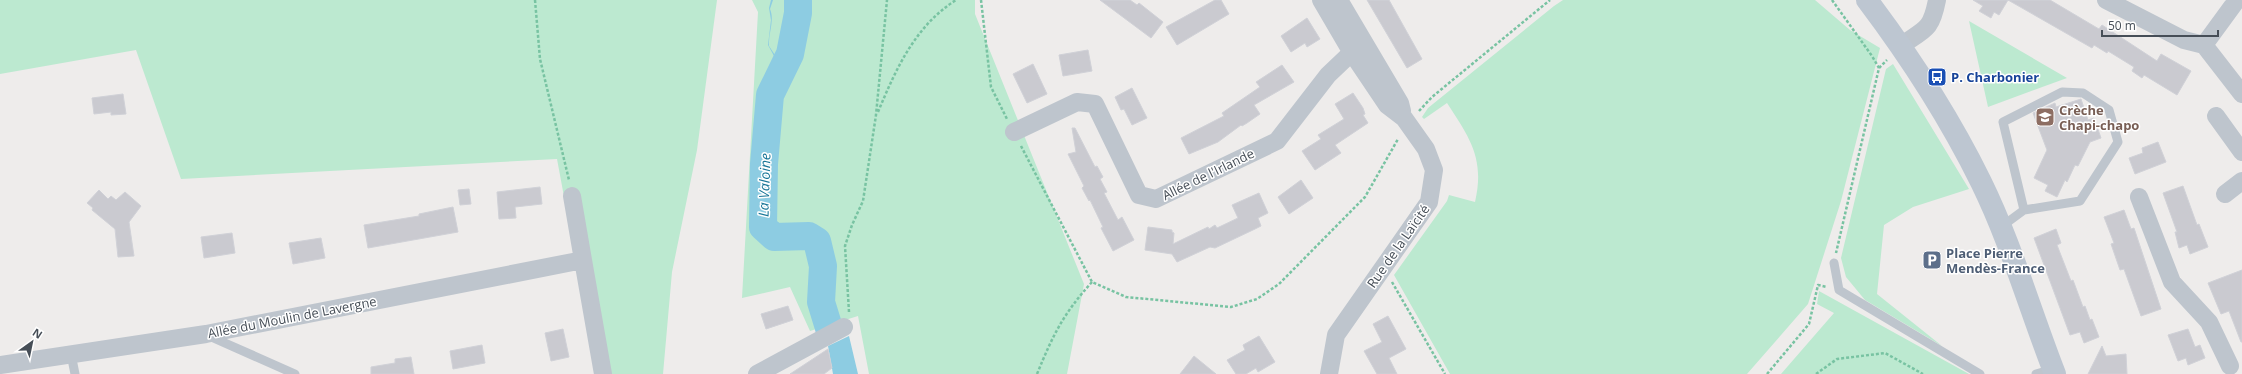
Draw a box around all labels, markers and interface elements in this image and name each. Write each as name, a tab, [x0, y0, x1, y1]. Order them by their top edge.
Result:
scale bar	[2102, 12, 2218, 38]
text: 50 m	[2108, 17, 2136, 34]
bus stop icon: P. Charbonier	[1926, 66, 1948, 88]
place label: P. Charbonier	[1951, 68, 2039, 86]
place label: Crèche Chapi-chapo	[2059, 101, 2139, 134]
school or university icon: Crèche Chapi-chapo	[2034, 106, 2056, 128]
street label: Allée de l'Irlande	[1159, 144, 1257, 204]
water label: La Valoine	[753, 153, 775, 217]
street label: Rue de la Laïcité	[1363, 201, 1433, 291]
place label: Place Pierre Mendès-France	[1946, 244, 2045, 277]
parking icon: Place Pierre Mendès-France	[1921, 249, 1943, 271]
street label: Allée du Moulin de Lavergne	[206, 292, 378, 342]
north arrow	[12, 322, 52, 362]
text: N	[30, 324, 46, 342]

